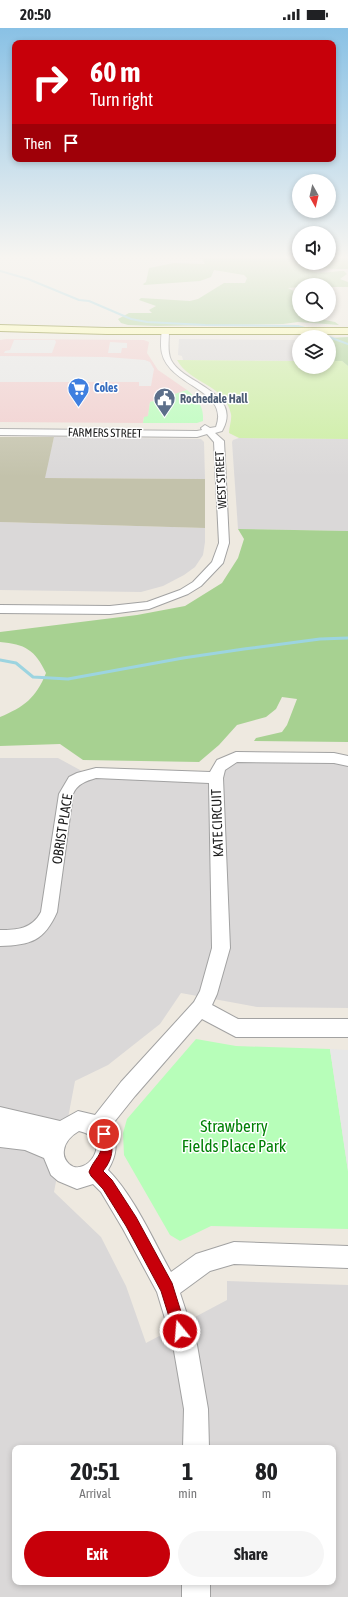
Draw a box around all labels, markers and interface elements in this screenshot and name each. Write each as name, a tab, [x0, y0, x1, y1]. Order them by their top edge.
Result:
text: 20:50	[20, 6, 51, 23]
icon: right	[24, 56, 76, 108]
text: 60 m	[90, 56, 140, 88]
text: Turn right	[90, 89, 153, 110]
icon: arrive	[60, 132, 82, 154]
text: Then	[24, 135, 52, 152]
north arrow	[292, 174, 336, 218]
map controls	[292, 174, 336, 374]
button: sound	[292, 226, 336, 270]
button: search	[292, 278, 336, 322]
button: layers	[292, 330, 336, 374]
supermarket icon: Coles	[65, 375, 91, 408]
place label: Coles	[94, 381, 119, 395]
public building icon: Rochedale Hall	[151, 386, 177, 419]
place label: Rochedale Hall	[180, 392, 248, 406]
street label: FARMERS STREET	[68, 425, 143, 441]
street label: WEST STREET	[212, 450, 229, 509]
street label: KATE CIRCUIT	[208, 789, 226, 857]
street label: OBRIST PLACE	[49, 793, 75, 865]
park label: Strawberry Fields Place Park	[182, 1116, 287, 1156]
pin	[87, 1117, 121, 1151]
icon: arrive	[93, 1123, 115, 1145]
position arrow	[159, 1310, 201, 1352]
text: 20:51	[70, 1458, 120, 1485]
text: 1	[182, 1458, 193, 1485]
text: 80	[255, 1458, 278, 1485]
text: Arrival	[79, 1486, 111, 1501]
text: min	[178, 1486, 197, 1501]
text: m	[262, 1486, 271, 1501]
button: Exit	[24, 1531, 170, 1577]
button: Share	[178, 1531, 324, 1577]

